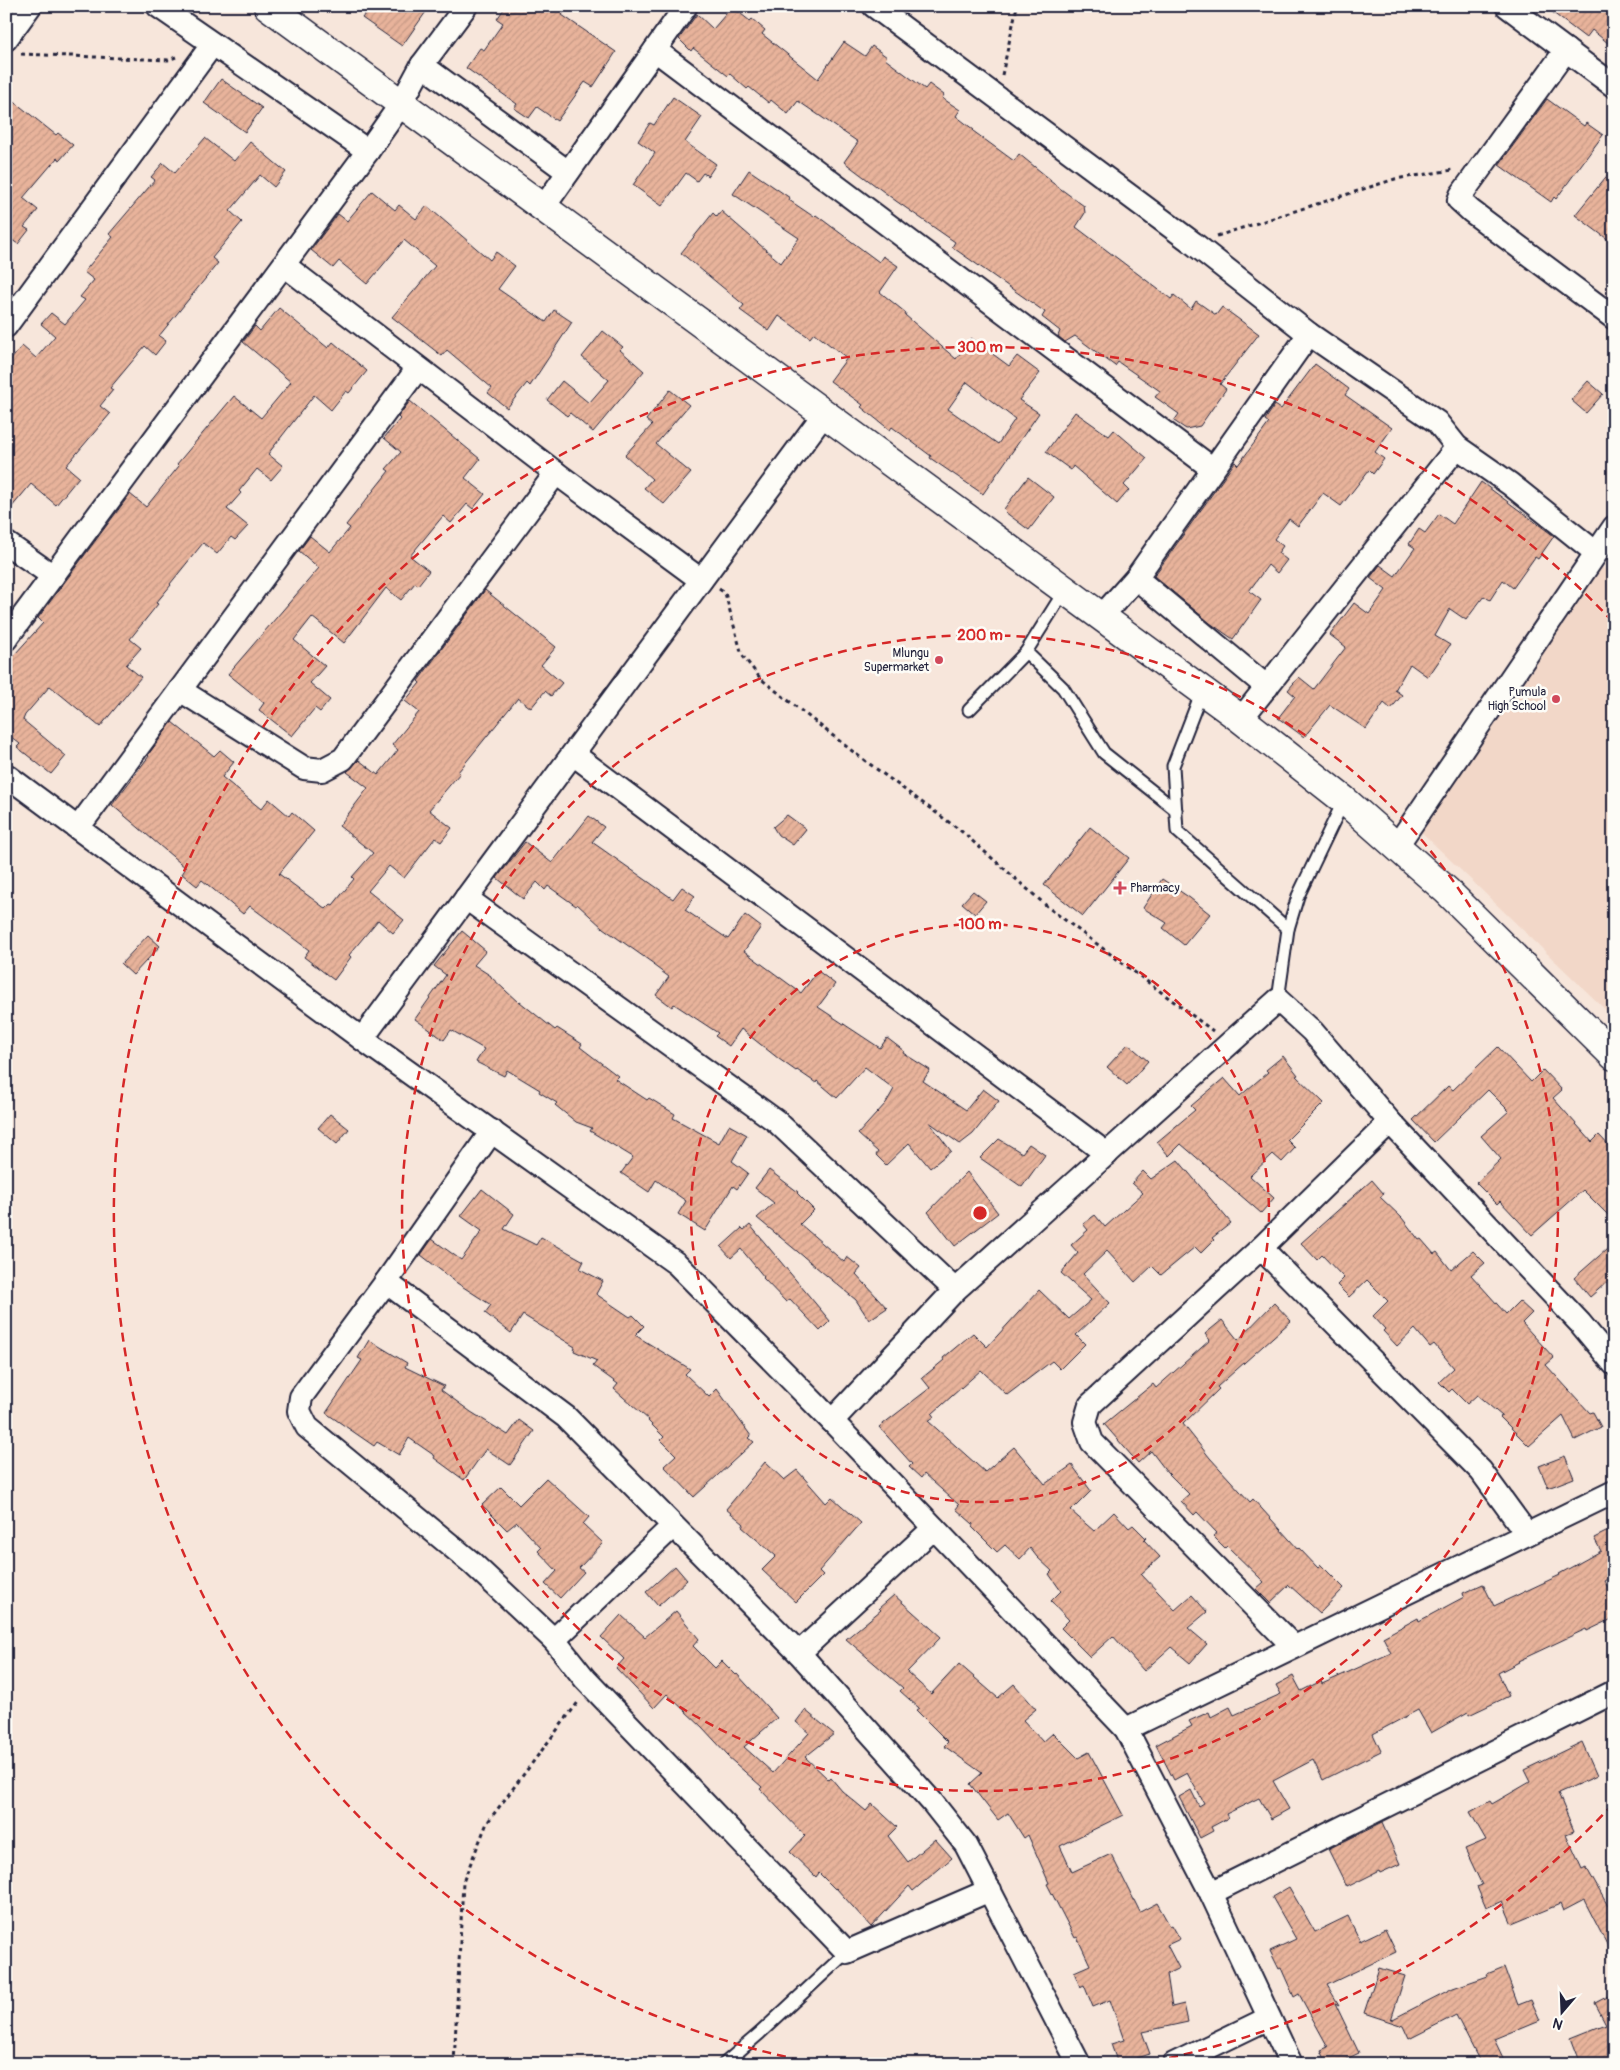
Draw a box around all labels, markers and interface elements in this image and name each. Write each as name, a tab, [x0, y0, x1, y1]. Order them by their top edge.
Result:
text: 300 m	[957, 338, 1003, 357]
text: 200 m	[957, 626, 1003, 645]
place label: Mlungu Supermarket	[864, 646, 929, 675]
marker: Mlungu Supermarket	[933, 654, 945, 666]
place label: Pumula High School	[1487, 685, 1546, 714]
marker: Pumula High School	[1550, 693, 1562, 705]
place label: Pharmacy	[1130, 881, 1180, 896]
marker: Pharmacy	[1114, 882, 1126, 894]
text: 100 m	[959, 915, 1001, 934]
centre of rings	[971, 1204, 989, 1222]
north arrow	[1538, 1988, 1588, 2038]
text: N	[1551, 2014, 1565, 2033]

